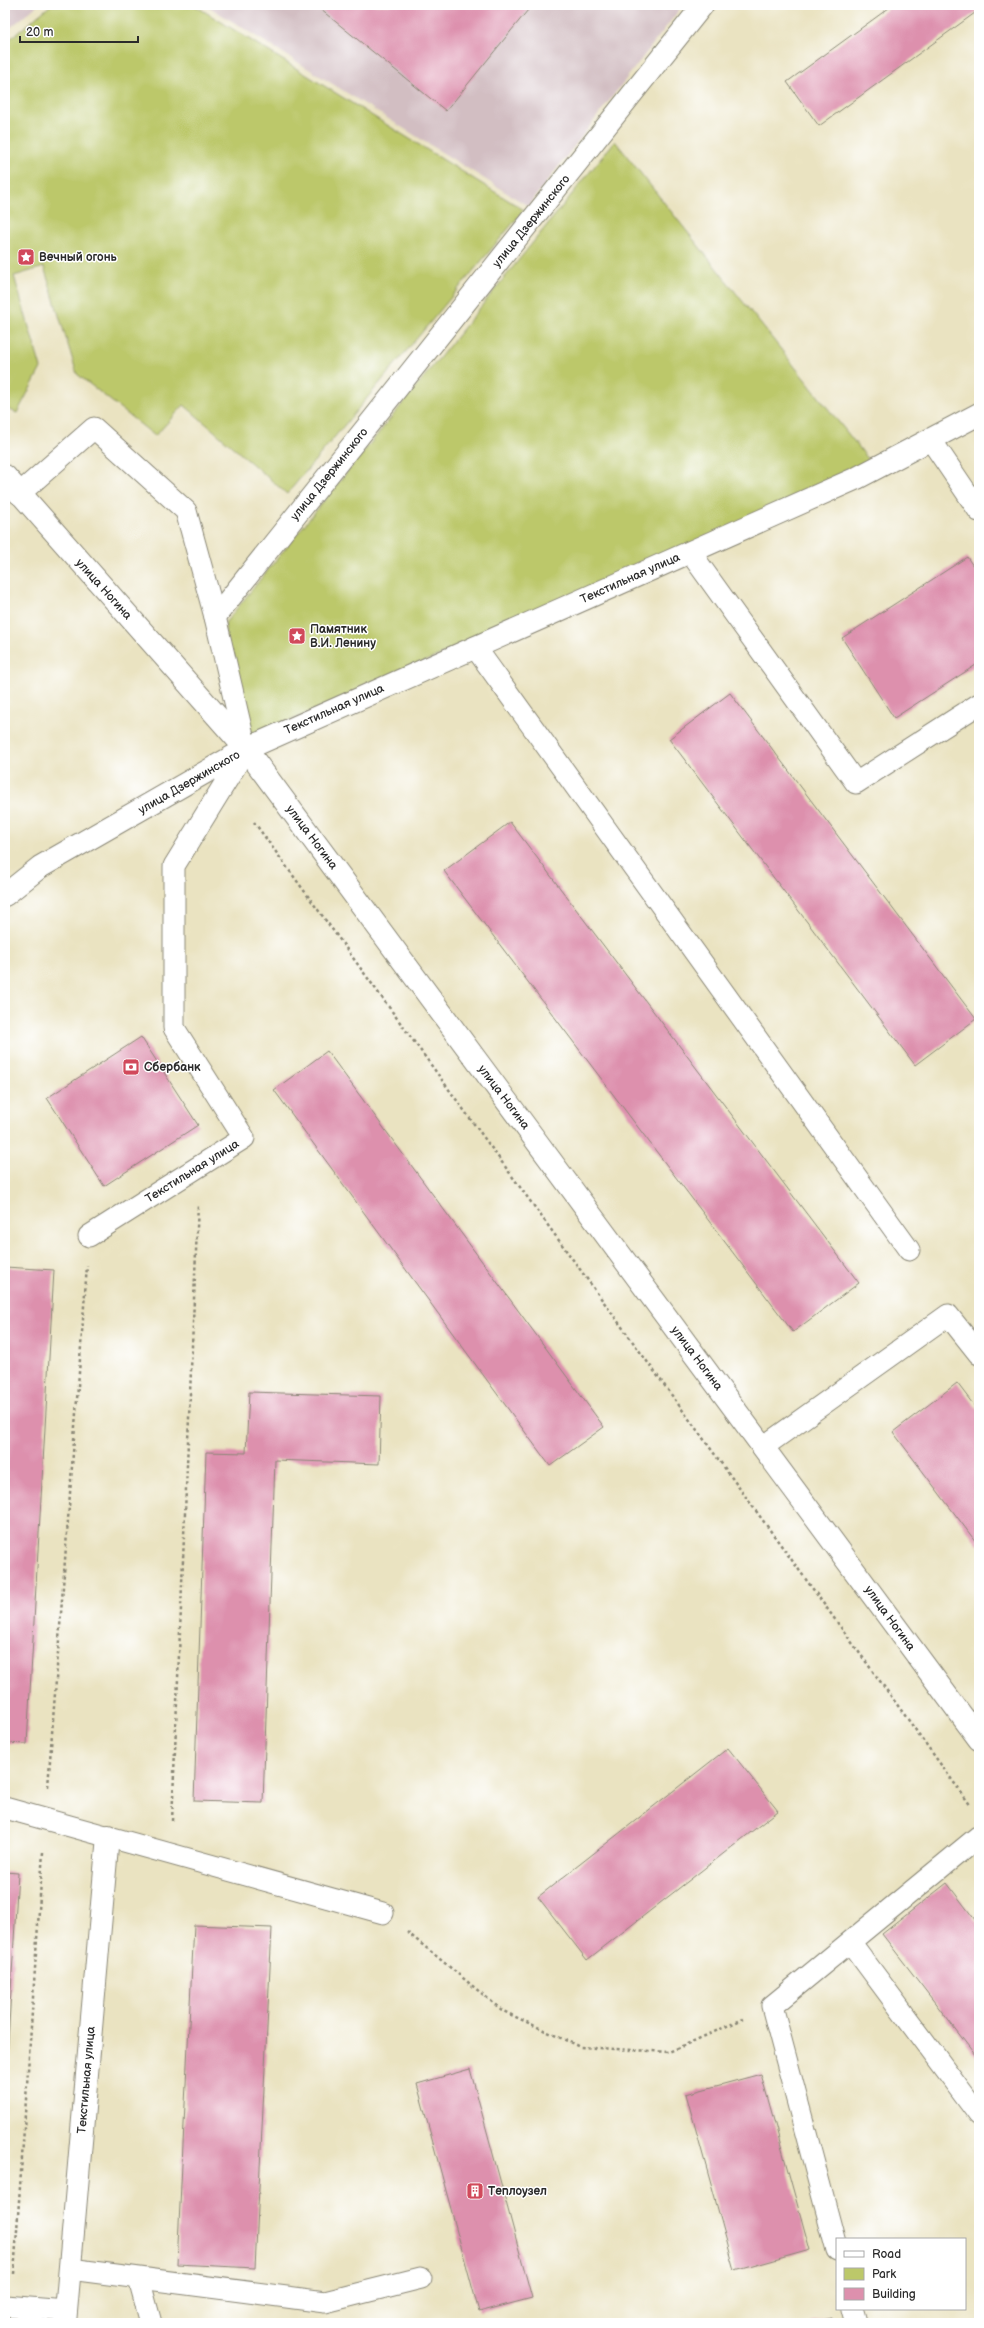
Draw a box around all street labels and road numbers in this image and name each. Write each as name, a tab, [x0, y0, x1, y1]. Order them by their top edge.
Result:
street label: улица Дзержинского	[489, 172, 573, 271]
street label: улица Дзержинского	[287, 425, 371, 524]
street label: Текстильная улица	[578, 550, 682, 607]
street label: улица Ногина	[72, 556, 135, 623]
street label: Текстильная улица	[282, 681, 386, 738]
street label: улица Дзержинского	[136, 747, 243, 818]
street label: улица Ногина	[282, 802, 341, 873]
street label: улица Ногина	[474, 1062, 533, 1133]
street label: Текстильная улица	[143, 1137, 242, 1206]
street label: улица Ногина	[667, 1323, 726, 1394]
street label: улица Ногина	[861, 1583, 918, 1654]
street label: Текстильная улица	[74, 2026, 99, 2134]

